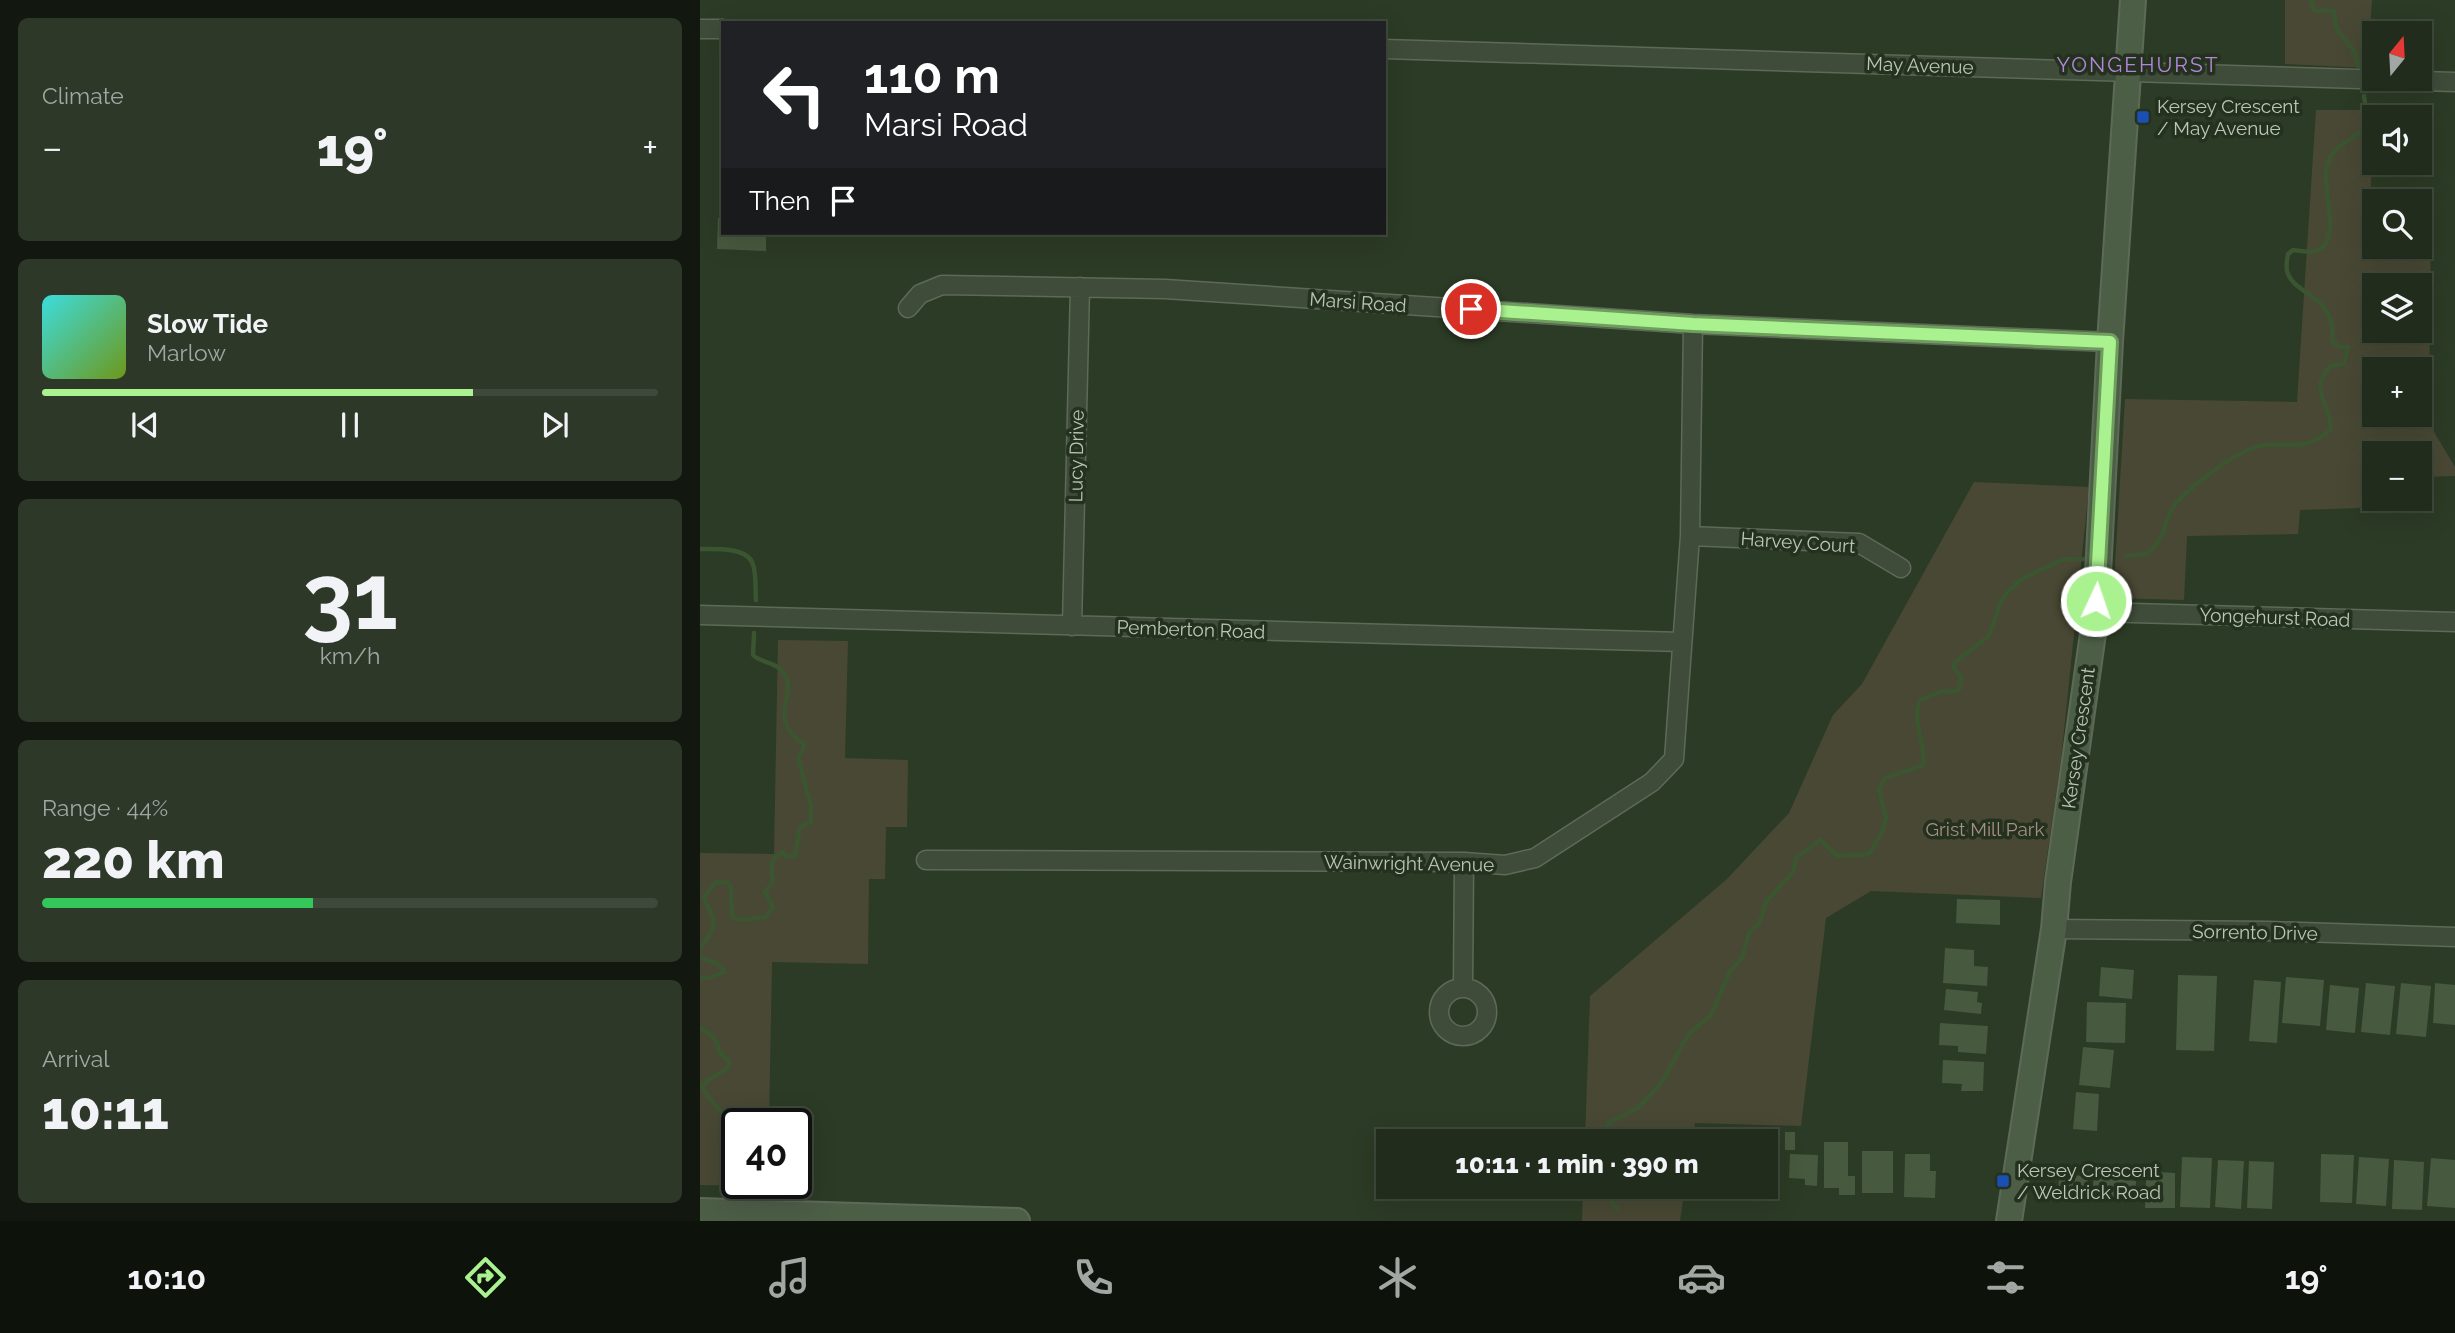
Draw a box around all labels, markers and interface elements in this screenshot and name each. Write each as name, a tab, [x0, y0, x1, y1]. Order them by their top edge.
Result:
north arrow	[2362, 21, 2432, 91]
map controls	[2362, 21, 2432, 511]
text: 110 m	[864, 47, 1000, 104]
icon: left	[749, 49, 840, 140]
street label: May Avenue	[1866, 52, 1974, 78]
district label: YONGEHURST	[2056, 52, 2220, 77]
text: Climate	[42, 82, 124, 109]
place label: Kersey Crescent / May Avenue	[2157, 95, 2300, 139]
button: sound	[2362, 105, 2432, 175]
text: Marsi Road	[864, 106, 1028, 143]
marker: Kersey Crescent / May Avenue	[2135, 109, 2151, 125]
text: 19°	[317, 117, 388, 178]
text: −	[42, 125, 62, 170]
text: +	[642, 125, 658, 170]
icon: arrive	[824, 182, 862, 220]
text: Then	[749, 186, 810, 216]
button: search	[2362, 189, 2432, 259]
button: layers	[2362, 273, 2432, 343]
pin	[1441, 279, 1501, 339]
street label: Marsi Road	[1309, 288, 1407, 316]
icon: arrive	[1452, 290, 1490, 328]
text: Slow Tide	[147, 309, 268, 339]
text: Marlow	[147, 339, 226, 366]
button: +	[2362, 357, 2432, 427]
icon: previous	[126, 406, 164, 444]
icon: pause	[331, 406, 369, 444]
icon: next	[536, 406, 574, 444]
street label: Lucy Drive	[1064, 410, 1088, 502]
button: −	[2362, 441, 2432, 511]
street label: Harvey Court	[1740, 527, 1857, 557]
text: 31	[302, 543, 398, 650]
position arrow	[2059, 564, 2133, 638]
street label: Yongehurst Road	[2199, 603, 2351, 631]
street label: Pemberton Road	[1116, 615, 1266, 643]
text: km/h	[320, 642, 380, 669]
street label: Kersey Crescent	[2057, 665, 2099, 810]
text: Range · 44%	[42, 794, 168, 821]
park label: Grist Mill Park	[1925, 818, 2045, 840]
text: 220 km	[42, 829, 225, 890]
street label: Wainwright Avenue	[1324, 851, 1494, 875]
street label: Sorrento Drive	[2192, 920, 2318, 944]
text: Arrival	[42, 1045, 109, 1072]
text: 10:11	[42, 1080, 169, 1141]
speed limit sign: 40	[721, 1108, 812, 1199]
text: 10:11 · 1 min · 390 m	[1455, 1149, 1699, 1179]
place label: Kersey Crescent / Weldrick Road	[2017, 1159, 2161, 1203]
marker: Kersey Crescent / Weldrick Road	[1995, 1173, 2011, 1189]
icon: directions	[461, 1253, 510, 1302]
icon: music	[765, 1253, 814, 1302]
icon: phone	[1069, 1253, 1118, 1302]
icon: climate	[1373, 1253, 1422, 1302]
icon: car	[1677, 1253, 1726, 1302]
icon: filters	[1981, 1253, 2030, 1302]
text: 10:10	[127, 1259, 206, 1296]
text: 19°	[2285, 1259, 2328, 1296]

